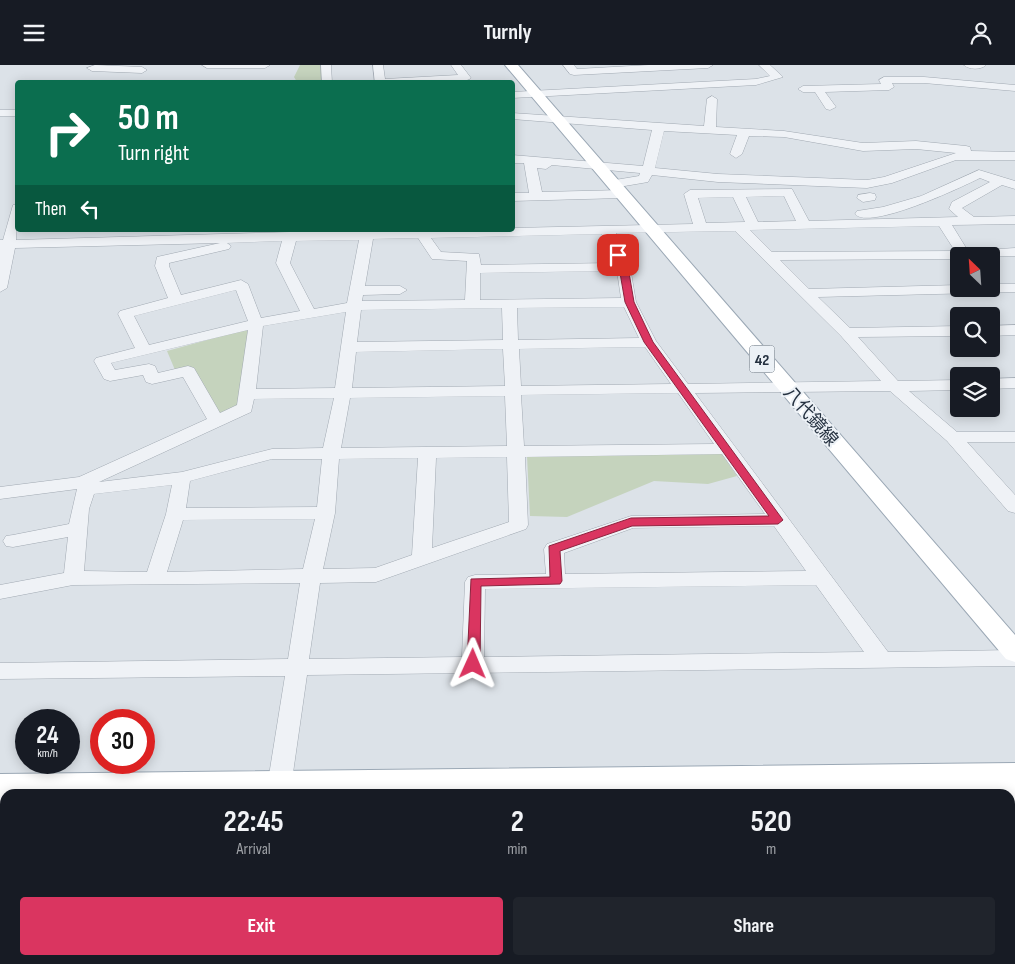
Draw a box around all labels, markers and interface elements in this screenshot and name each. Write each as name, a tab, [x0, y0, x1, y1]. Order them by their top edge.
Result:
icon: menu	[20, 19, 48, 47]
text: Turnly	[483, 19, 532, 46]
icon: person	[967, 19, 995, 47]
text: 50 m	[118, 97, 179, 140]
icon: right	[35, 100, 100, 165]
text: Turn right	[118, 140, 189, 167]
icon: left	[76, 195, 104, 223]
text: Then	[35, 198, 66, 221]
pin	[597, 234, 639, 276]
icon: arrive	[604, 241, 632, 269]
north arrow	[950, 247, 1000, 297]
map controls	[950, 247, 1000, 417]
button: search	[950, 307, 1000, 357]
road number: 42	[750, 345, 774, 373]
button: layers	[950, 367, 1000, 417]
street label: 八代鏡線	[779, 382, 842, 450]
position arrow	[446, 637, 498, 689]
speed limit sign: 30	[90, 709, 155, 774]
text: 24	[36, 720, 59, 751]
text: km/h	[37, 746, 58, 761]
text: 22:45	[224, 804, 284, 840]
text: 2	[511, 804, 524, 840]
text: 520	[751, 804, 791, 840]
text: Arrival	[236, 840, 271, 859]
text: min	[507, 840, 527, 859]
text: m	[766, 840, 776, 859]
button: Exit	[20, 897, 503, 955]
button: Share	[513, 897, 995, 955]

